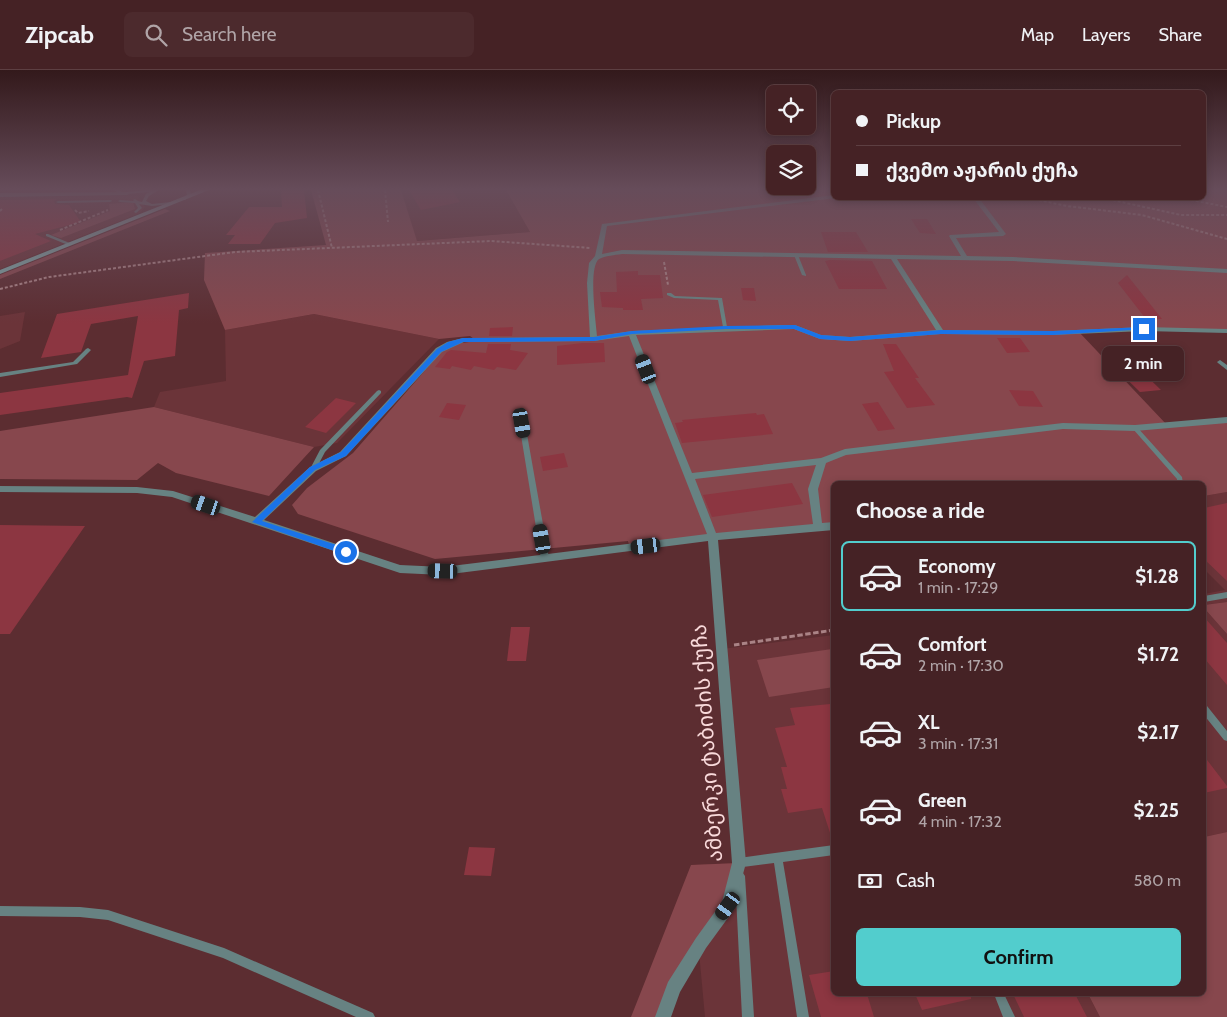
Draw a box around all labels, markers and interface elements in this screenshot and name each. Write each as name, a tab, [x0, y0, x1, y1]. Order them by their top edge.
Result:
search box	[124, 12, 474, 57]
text: Zipcab	[25, 20, 94, 49]
icon: search	[142, 21, 170, 49]
text: Search here	[182, 23, 276, 46]
text: Map	[1021, 24, 1054, 46]
text: Layers	[1082, 24, 1131, 46]
text: Share	[1159, 24, 1202, 46]
map controls	[766, 85, 816, 195]
button: locate	[766, 85, 816, 135]
text: Pickup	[886, 110, 941, 133]
button: layers	[766, 145, 816, 195]
text: ქვემო აჟარის ქუჩა	[886, 159, 1078, 182]
route end	[1133, 318, 1155, 340]
callout: 2 min	[1103, 346, 1185, 382]
car	[633, 352, 658, 386]
text: 2 min	[1124, 354, 1162, 373]
car	[512, 407, 531, 439]
car	[189, 493, 222, 517]
text: Choose a ride	[856, 497, 985, 524]
car	[532, 523, 551, 555]
car	[630, 537, 661, 555]
route start	[335, 541, 357, 563]
icon: car	[858, 554, 903, 599]
text: Economy	[918, 555, 996, 578]
car	[427, 563, 458, 579]
text: $1.28	[1135, 565, 1179, 588]
text: 1 min · 17:29	[918, 578, 998, 597]
street label: ამბერკი ტაბიძის ქუჩა	[686, 623, 727, 863]
icon: car	[858, 632, 903, 677]
text: Comfort	[918, 633, 987, 656]
text: $1.72	[1137, 643, 1179, 666]
text: 2 min · 17:30	[918, 656, 1004, 675]
icon: car	[858, 710, 903, 755]
text: XL	[918, 711, 939, 734]
text: $2.17	[1137, 721, 1179, 744]
text: 3 min · 17:31	[918, 734, 998, 753]
icon: car	[858, 788, 903, 833]
text: Green	[918, 789, 967, 812]
text: $2.25	[1133, 799, 1179, 822]
text: 4 min · 17:32	[918, 812, 1002, 831]
icon: cash	[856, 867, 884, 895]
text: Cash	[896, 869, 935, 892]
text: 580 m	[1134, 871, 1181, 890]
car	[713, 889, 742, 923]
button: Confirm	[856, 928, 1181, 986]

